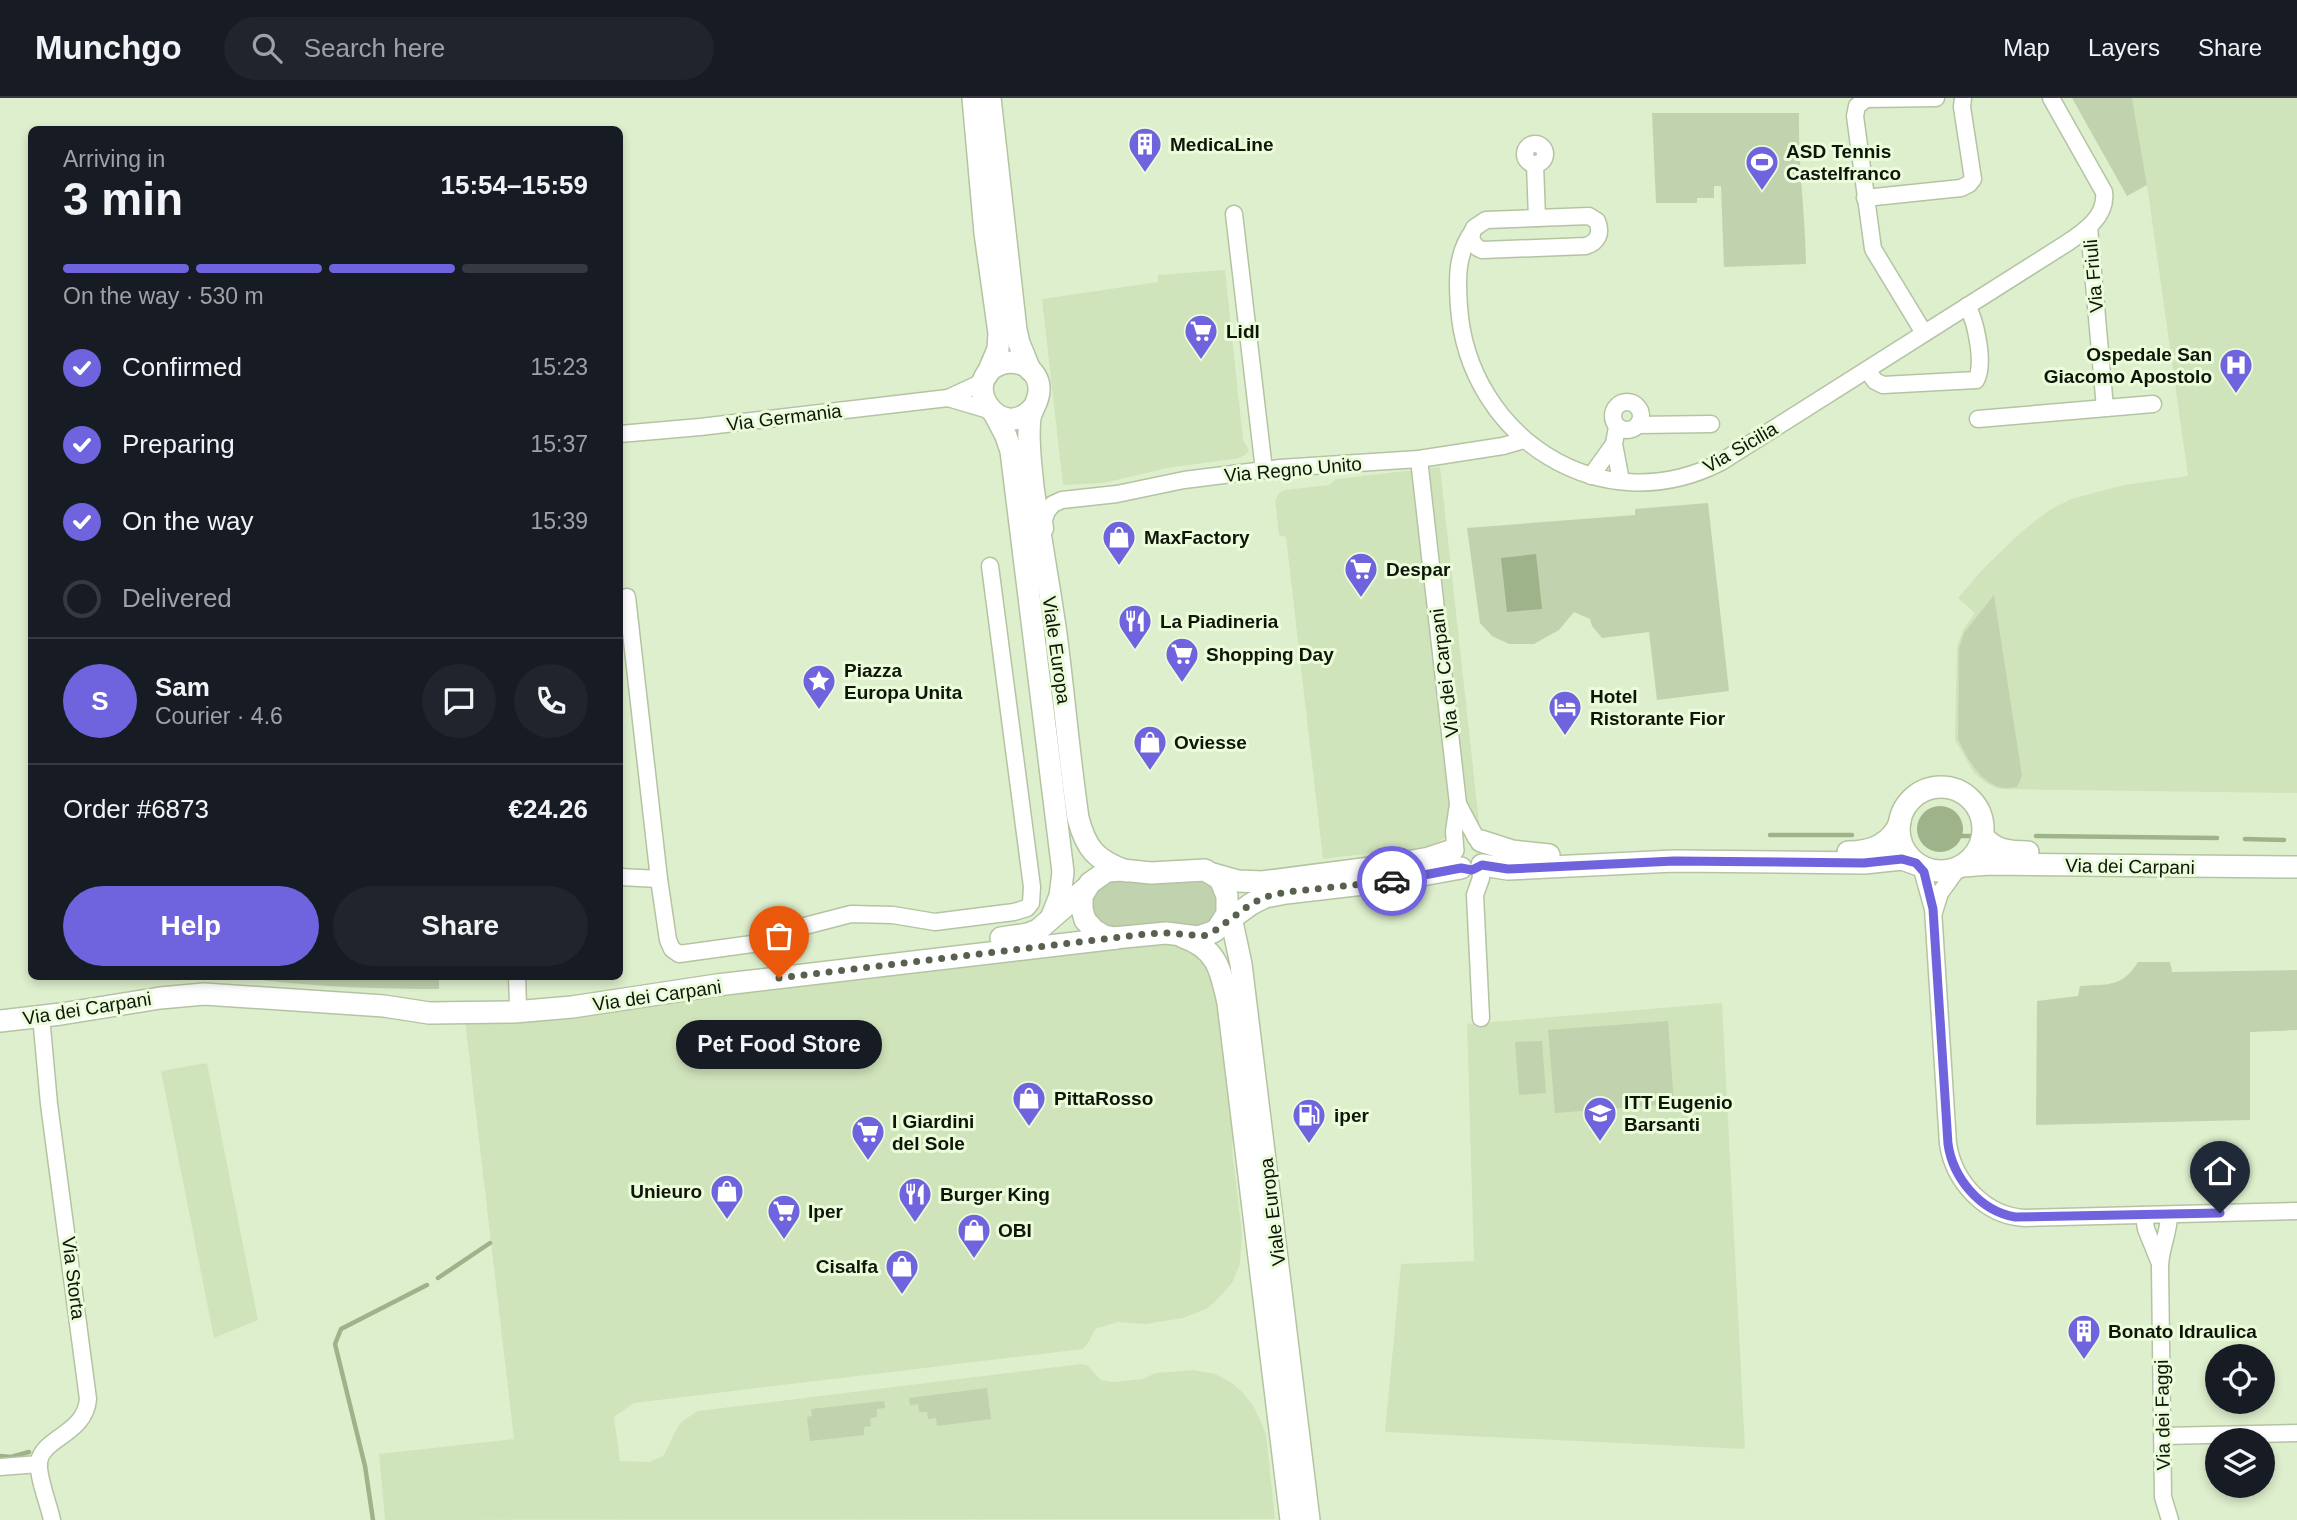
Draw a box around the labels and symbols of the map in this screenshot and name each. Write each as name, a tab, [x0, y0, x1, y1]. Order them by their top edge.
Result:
building icon: MedicaLine	[1126, 125, 1164, 174]
place label: MedicaLine	[1170, 134, 1273, 155]
place label: ASD Tennis Castelfranco	[1786, 141, 1901, 184]
sports icon: ASD Tennis Castelfranco	[1743, 143, 1781, 192]
street label: Via Friuli	[2080, 238, 2107, 314]
supermarket icon: Lidl	[1182, 312, 1220, 361]
place label: Lidl	[1226, 321, 1260, 342]
place label: Ospedale San Giacomo Apostolo	[2044, 344, 2212, 387]
hospital icon: Ospedale San Giacomo Apostolo	[2217, 346, 2255, 395]
street label: Via Germania	[725, 400, 843, 435]
street label: Via Sicilia	[1699, 418, 1781, 477]
street label: Via Regno Unito	[1223, 453, 1363, 486]
shop icon: MaxFactory	[1100, 518, 1138, 567]
place label: MaxFactory	[1144, 527, 1250, 548]
supermarket icon: Despar	[1342, 550, 1380, 599]
place label: Despar	[1386, 559, 1451, 580]
street label: Viale Europa	[1039, 595, 1075, 706]
restaurant icon: La Piadineria	[1116, 602, 1154, 651]
street label: Via dei Carpani	[1426, 607, 1463, 739]
place label: La Piadineria	[1160, 611, 1279, 632]
supermarket icon: Shopping Day	[1163, 635, 1201, 684]
place label: Shopping Day	[1206, 644, 1334, 665]
place label: Piazza Europa Unita	[844, 660, 963, 703]
place icon: Piazza Europa Unita	[800, 662, 838, 711]
place label: Hotel Ristorante Fior	[1590, 686, 1726, 729]
hotel icon: Hotel Ristorante Fior	[1546, 688, 1584, 737]
shop icon: Oviesse	[1131, 723, 1169, 772]
place label: Oviesse	[1174, 732, 1247, 753]
courier	[1357, 846, 1427, 916]
street label: Via dei Carpani	[2065, 855, 2195, 878]
pin	[749, 906, 809, 978]
street label: Via dei Carpani	[591, 976, 723, 1015]
street label: Via dei Carpani	[21, 988, 153, 1029]
callout: Pet Food Store	[676, 1020, 882, 1069]
shop icon: PittaRosso	[1010, 1079, 1048, 1128]
place label: PittaRosso	[1054, 1088, 1153, 1109]
place label: ITT Eugenio Barsanti	[1624, 1092, 1733, 1135]
school or university icon: ITT Eugenio Barsanti	[1581, 1094, 1619, 1143]
fuel station icon: iper	[1290, 1096, 1328, 1145]
place label: iper	[1334, 1105, 1369, 1126]
place label: I Giardini del Sole	[892, 1111, 974, 1154]
supermarket icon: I Giardini del Sole	[849, 1113, 887, 1162]
pin	[2190, 1141, 2250, 1213]
street label: Viale Europa	[1255, 1156, 1290, 1267]
shop icon: Unieuro	[708, 1172, 746, 1221]
restaurant icon: Burger King	[896, 1175, 934, 1224]
place label: Unieuro	[630, 1181, 702, 1202]
place label: Burger King	[940, 1184, 1050, 1205]
supermarket icon: Iper	[765, 1192, 803, 1241]
place label: Iper	[808, 1201, 843, 1222]
shop icon: OBI	[955, 1211, 993, 1260]
place label: OBI	[998, 1220, 1032, 1241]
street label: Via Storta	[58, 1236, 89, 1321]
shop icon: Cisalfa	[883, 1247, 921, 1296]
place label: Cisalfa	[816, 1256, 878, 1277]
building icon: Bonato Idraulica	[2065, 1312, 2103, 1361]
place label: Bonato Idraulica	[2108, 1321, 2257, 1342]
street label: Via dei Faggi	[2151, 1360, 2174, 1470]

